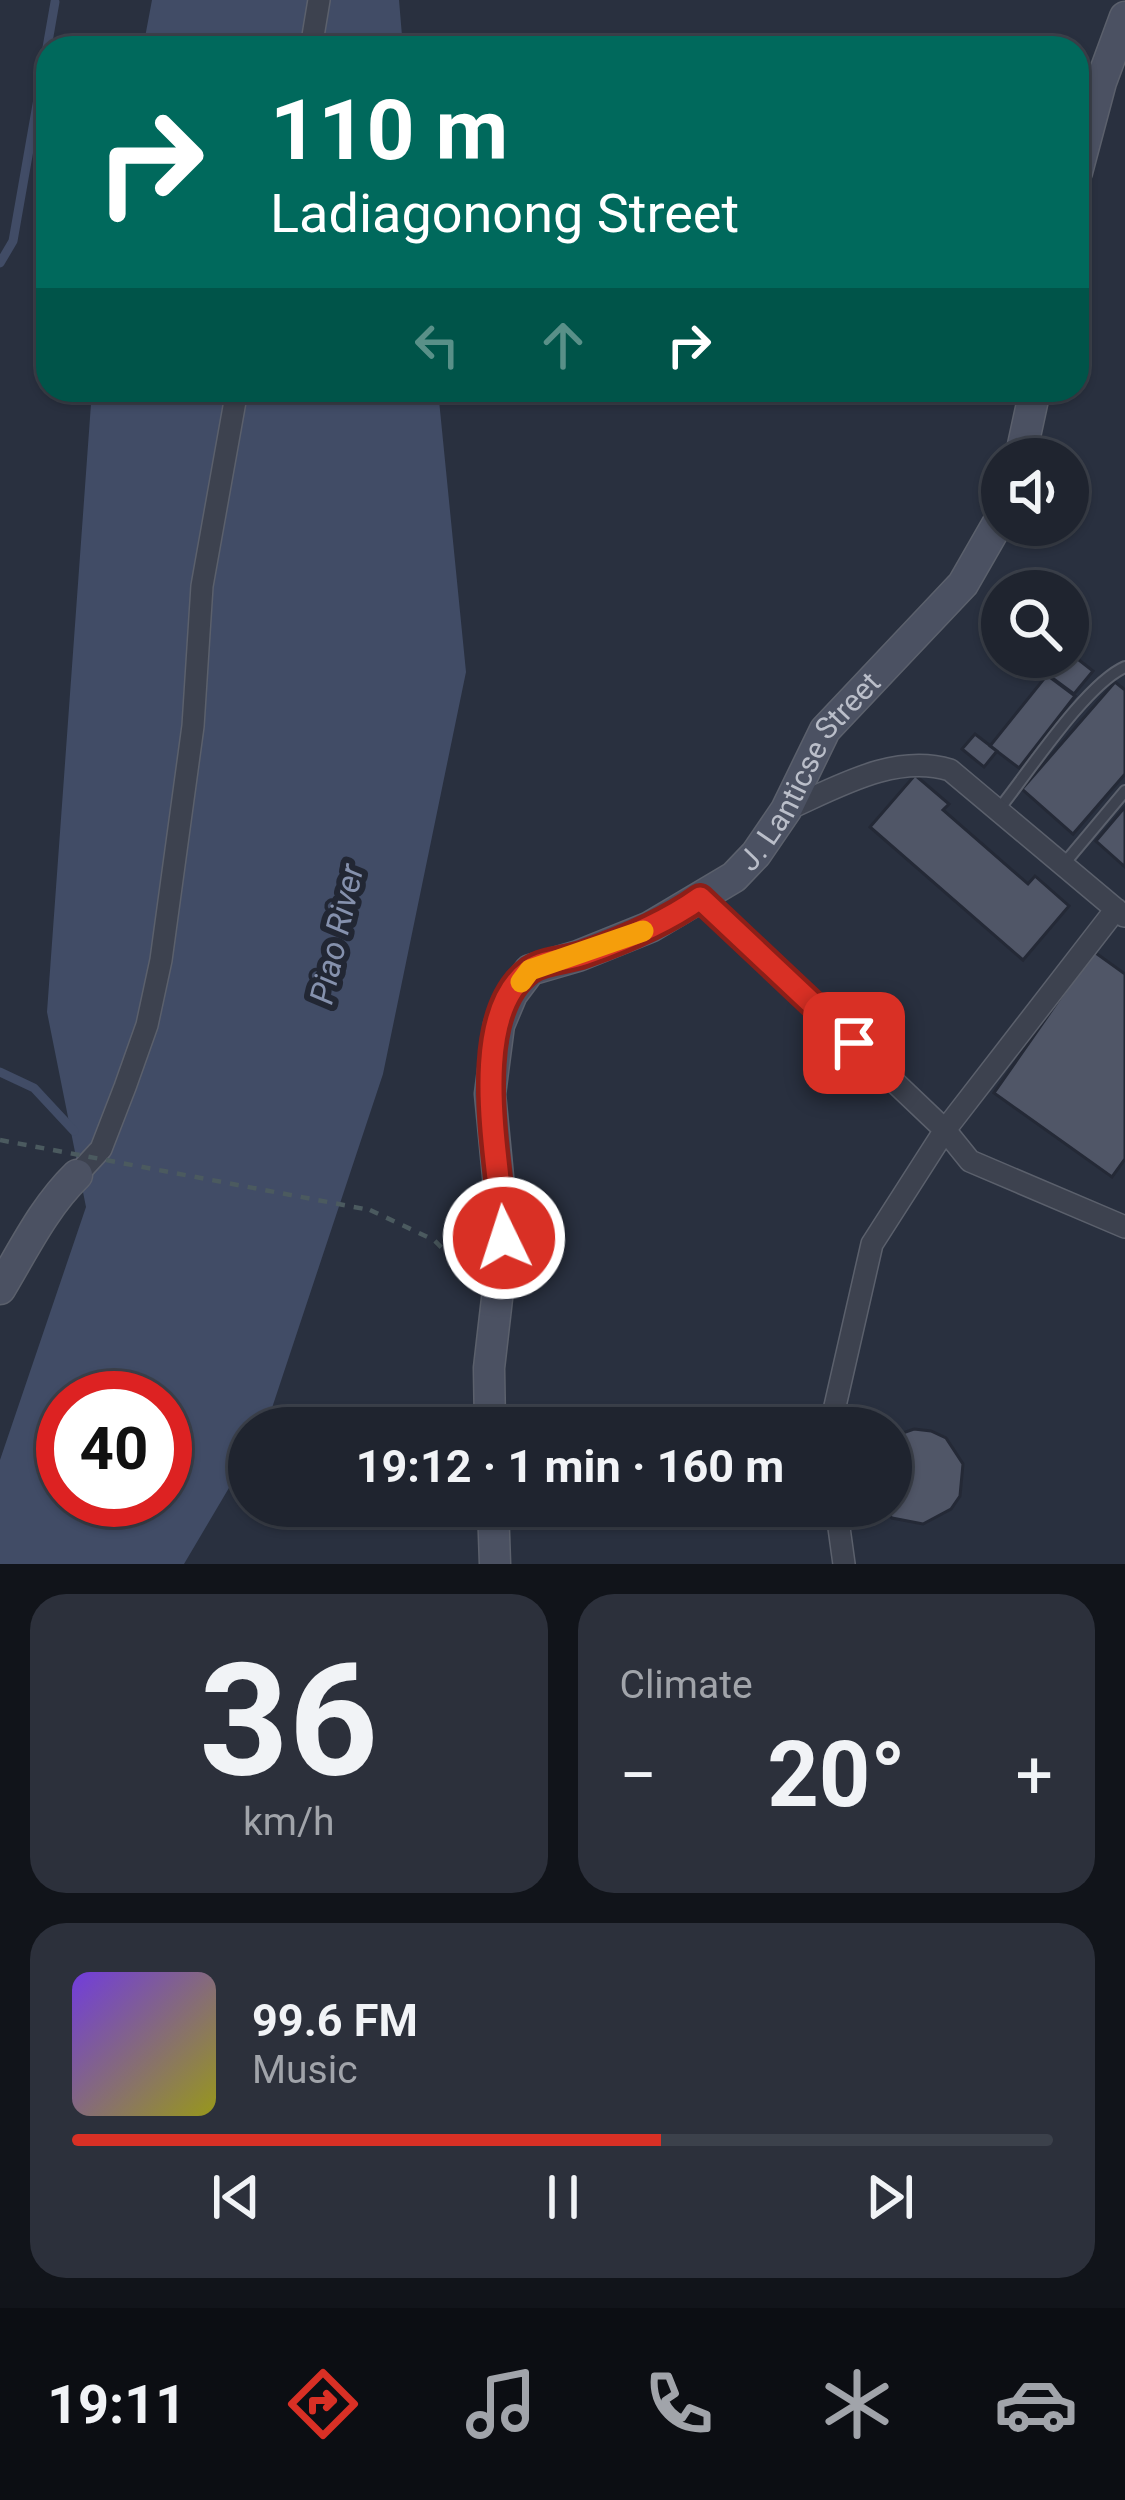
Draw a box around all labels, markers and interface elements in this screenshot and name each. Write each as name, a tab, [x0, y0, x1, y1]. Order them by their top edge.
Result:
text: 110 m	[270, 81, 508, 180]
icon: right	[72, 84, 228, 240]
text: Ladiagonong Street	[270, 182, 739, 245]
icon: left	[404, 312, 470, 378]
icon: ahead	[530, 312, 596, 378]
icon: right	[656, 312, 722, 378]
map controls	[981, 438, 1089, 678]
button: sound	[981, 438, 1089, 546]
button: search	[981, 570, 1089, 678]
street label: J. Lanticse Street	[731, 665, 887, 878]
water label: Piao River	[301, 859, 372, 1008]
pin	[803, 992, 905, 1094]
icon: arrive	[821, 1010, 887, 1076]
position arrow	[441, 1175, 567, 1301]
speed limit sign: 40	[36, 1371, 192, 1527]
text: 19:12 · 1 min · 160 m	[356, 1440, 784, 1493]
text: 36	[199, 1629, 378, 1812]
text: Climate	[620, 1662, 753, 1708]
text: 20°	[767, 1723, 906, 1828]
text: −	[620, 1737, 657, 1814]
text: +	[1016, 1737, 1053, 1814]
text: km/h	[243, 1799, 335, 1845]
text: 99.6 FM	[252, 1994, 418, 2047]
text: Music	[252, 2047, 358, 2093]
icon: previous	[203, 2164, 269, 2230]
icon: pause	[530, 2164, 596, 2230]
icon: next	[857, 2164, 923, 2230]
icon: directions	[281, 2362, 365, 2446]
icon: music	[459, 2362, 543, 2446]
icon: phone	[637, 2362, 721, 2446]
icon: climate	[815, 2362, 899, 2446]
icon: car	[994, 2362, 1078, 2446]
text: 19:11	[47, 2373, 186, 2436]

